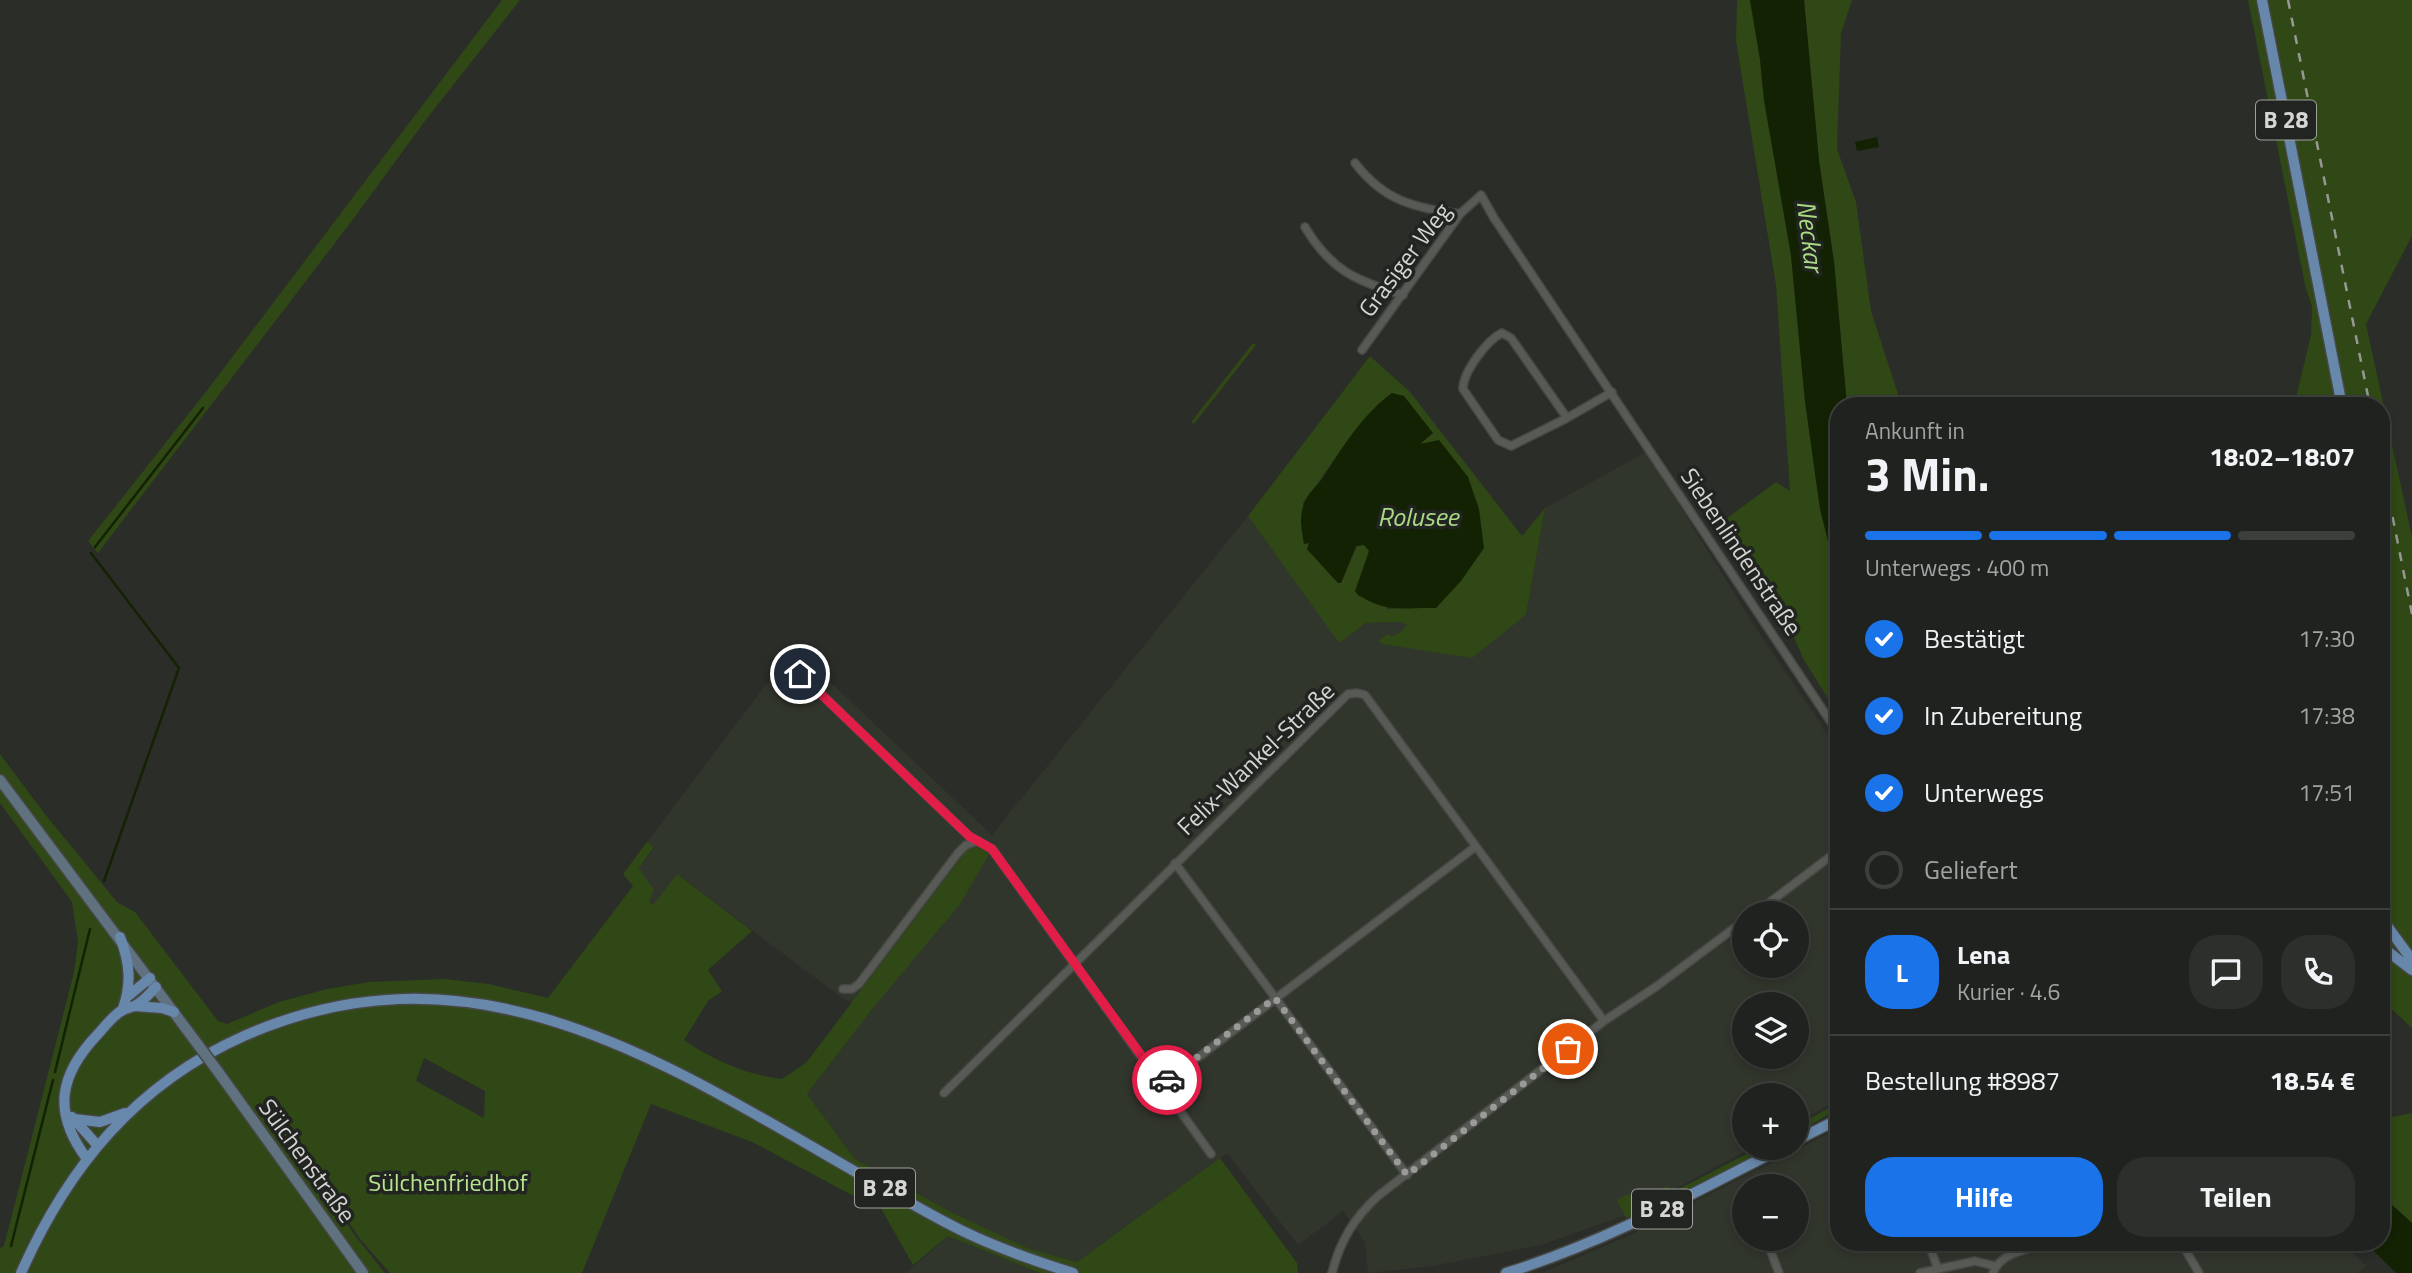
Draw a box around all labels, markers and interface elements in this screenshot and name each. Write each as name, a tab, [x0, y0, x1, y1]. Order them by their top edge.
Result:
road number: B 28	[2256, 100, 2316, 140]
street label: Grasiger Weg	[1349, 195, 1459, 324]
water label: Neckar	[1787, 198, 1835, 276]
text: Ankunft in	[1865, 413, 1965, 448]
text: 18:02–18:07	[2209, 437, 2355, 476]
text: 3 Min.	[1865, 439, 1989, 509]
street label: Siebenlindenstraße	[1672, 460, 1811, 642]
water label: Rolusee	[1377, 497, 1461, 536]
text: Unterwegs · 400 m	[1865, 550, 2049, 585]
text: Bestätigt	[1924, 619, 2025, 658]
icon: check	[1865, 620, 1903, 658]
text: 17:30	[2298, 621, 2355, 656]
pin	[770, 644, 830, 704]
icon: home	[781, 655, 819, 693]
street label: Felix-Wankel-Straße	[1168, 673, 1342, 843]
text: In Zubereitung	[1924, 696, 2082, 735]
icon: check	[1865, 697, 1903, 735]
text: 17:38	[2298, 698, 2355, 733]
text: Unterwegs	[1924, 773, 2044, 812]
icon: check	[1865, 774, 1903, 812]
text: 17:51	[2298, 775, 2355, 810]
text: Geliefert	[1924, 850, 2018, 889]
map controls	[1732, 901, 1809, 1251]
button: locate	[1732, 901, 1809, 978]
text: Lena	[1957, 935, 2010, 974]
button: chat	[2189, 935, 2263, 1009]
button: phone	[2281, 935, 2355, 1009]
text: L	[1896, 953, 1908, 992]
text: Kurier · 4.6	[1957, 974, 2060, 1009]
button: layers	[1732, 992, 1809, 1069]
pin	[1538, 1019, 1598, 1079]
icon: bag	[1549, 1030, 1587, 1068]
courier	[1132, 1045, 1202, 1115]
icon: car	[1148, 1061, 1186, 1099]
text: Bestellung #8987	[1865, 1061, 2060, 1100]
text: 18.54 €	[2270, 1061, 2355, 1100]
button: +	[1732, 1083, 1809, 1160]
street label: Sülchenstraße	[250, 1091, 365, 1230]
button: Hilfe	[1865, 1157, 2103, 1237]
button: Teilen	[2117, 1157, 2355, 1237]
park label: Sülchenfriedhof	[368, 1164, 528, 1200]
road number: B 28	[855, 1168, 915, 1208]
button: −	[1732, 1174, 1809, 1251]
road number: B 28	[1632, 1190, 1692, 1228]

